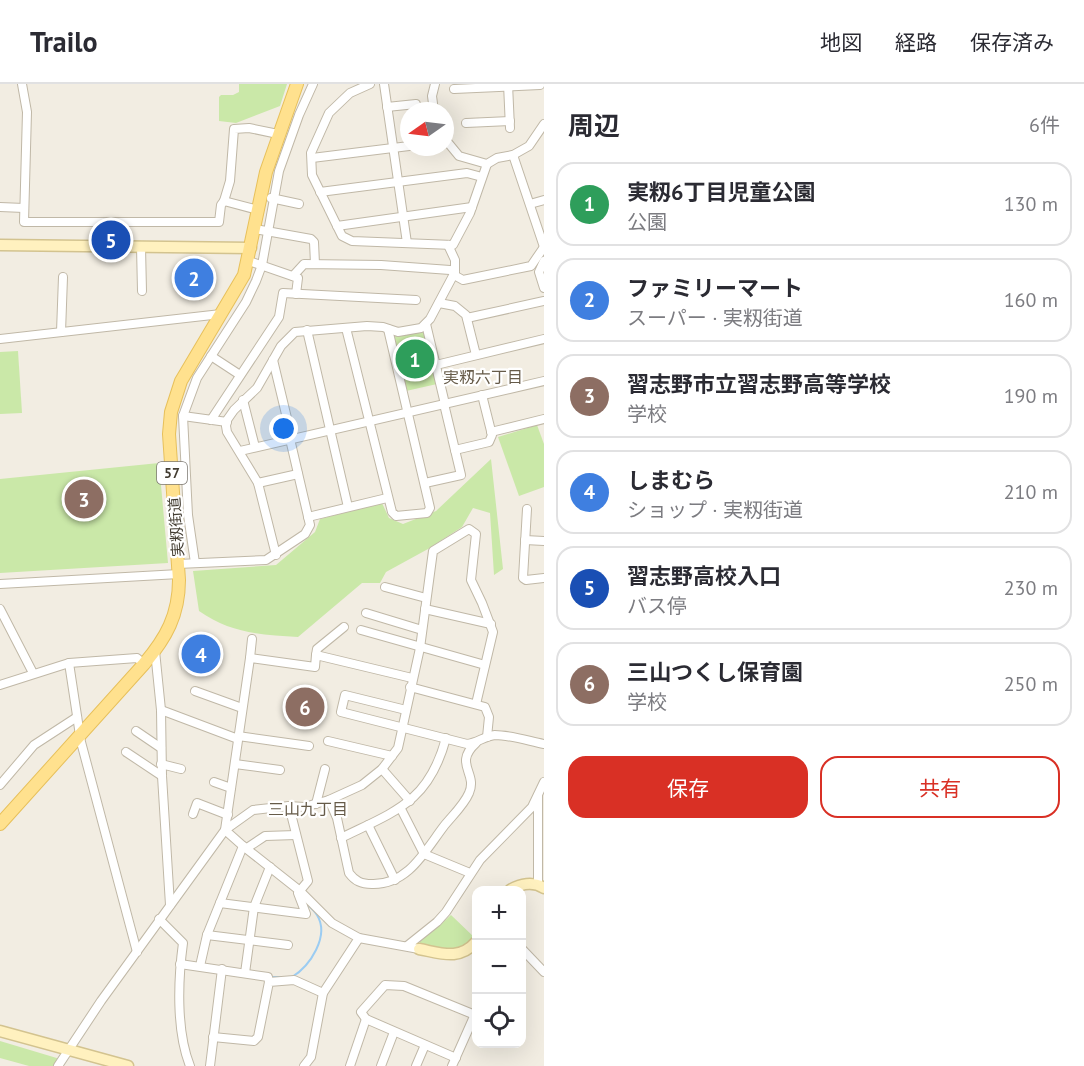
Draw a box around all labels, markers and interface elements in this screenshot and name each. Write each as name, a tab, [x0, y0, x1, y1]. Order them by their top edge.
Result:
text: Trailo	[30, 23, 97, 60]
text: 地図	[820, 29, 862, 56]
text: 経路	[895, 29, 937, 56]
text: 保存済み	[970, 29, 1054, 56]
north arrow	[400, 102, 454, 156]
text: 周辺	[568, 109, 620, 142]
text: 6件	[1029, 112, 1060, 138]
text: 実籾6丁目児童公園	[627, 178, 815, 206]
text: 1	[584, 191, 595, 217]
text: 130 m	[1004, 191, 1058, 217]
text: 公園	[627, 209, 667, 235]
pin: 5	[92, 218, 130, 262]
pin: 2	[174, 256, 214, 300]
text: ファミリーマート	[627, 274, 803, 302]
text: 2	[584, 287, 595, 313]
text: 160 m	[1004, 287, 1058, 313]
text: スーパー · 実籾街道	[627, 305, 803, 331]
pin: 1	[396, 336, 434, 382]
district label: 実籾六丁目	[443, 367, 523, 387]
text: 習志野市立習志野高等学校	[627, 370, 891, 398]
text: 3	[584, 383, 595, 409]
text: 190 m	[1004, 383, 1058, 409]
text: 学校	[627, 401, 667, 427]
your location	[269, 414, 298, 443]
road number: 57	[157, 462, 187, 484]
text: しまむら	[627, 466, 715, 494]
pin: 3	[64, 476, 104, 522]
text: 4	[584, 479, 595, 505]
text: 210 m	[1004, 479, 1058, 505]
street label: 実籾街道	[164, 496, 188, 558]
text: ショップ · 実籾街道	[627, 497, 803, 523]
text: 習志野高校入口	[627, 562, 781, 590]
text: 5	[584, 575, 595, 601]
text: 230 m	[1004, 575, 1058, 601]
text: バス停	[627, 593, 687, 619]
pin: 4	[182, 632, 220, 676]
text: 三山つくし保育園	[627, 658, 803, 686]
text: 6	[584, 671, 595, 697]
text: 250 m	[1004, 671, 1058, 697]
pin: 6	[286, 684, 324, 730]
text: 学校	[627, 689, 667, 715]
button: 保存	[568, 756, 808, 818]
button: 共有	[820, 756, 1060, 818]
district label: 三山九丁目	[268, 799, 348, 819]
map controls	[472, 886, 526, 1048]
button: +	[472, 886, 526, 940]
button: −	[472, 940, 526, 994]
button: locate	[472, 994, 526, 1048]

